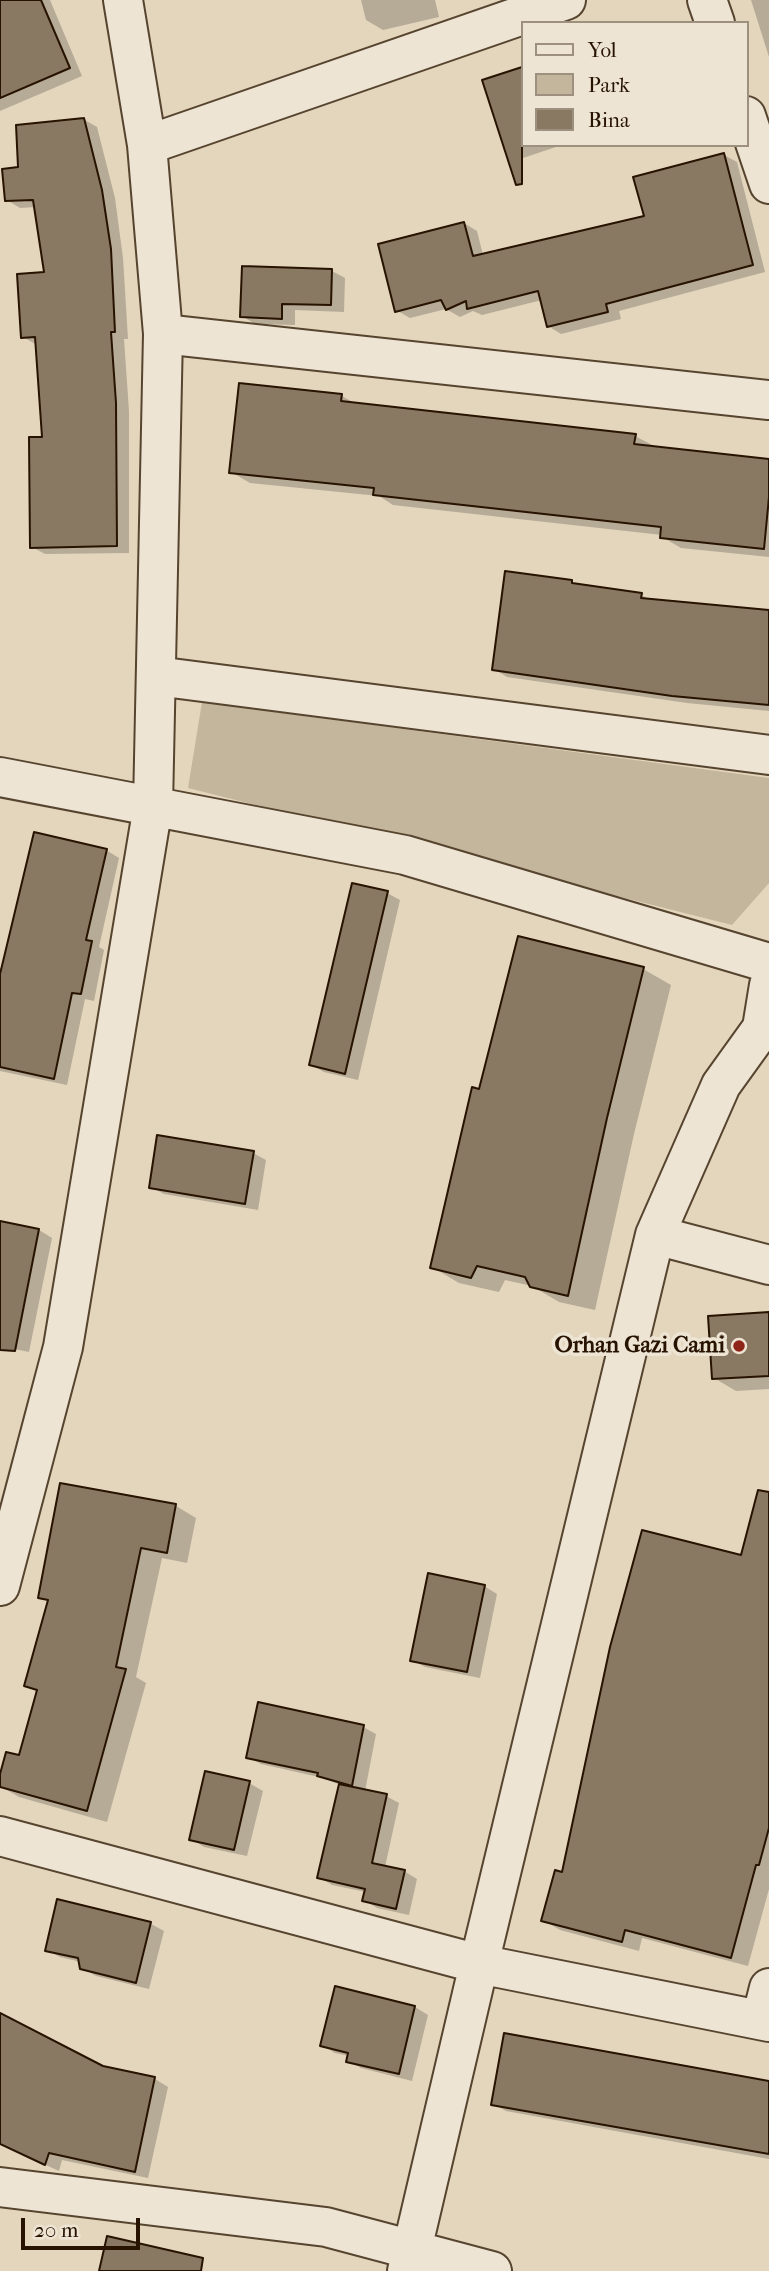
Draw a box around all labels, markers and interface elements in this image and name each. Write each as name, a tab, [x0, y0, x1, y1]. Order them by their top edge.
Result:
legend	[520, 21, 748, 147]
text: Yol	[588, 38, 617, 62]
text: Park	[588, 73, 630, 97]
text: Bina	[588, 108, 630, 132]
place label: Orhan Gazi Cami	[554, 1332, 725, 1360]
marker: Orhan Gazi Cami	[731, 1338, 747, 1354]
scale bar	[24, 2204, 144, 2248]
text: 20 m	[34, 2218, 78, 2242]

